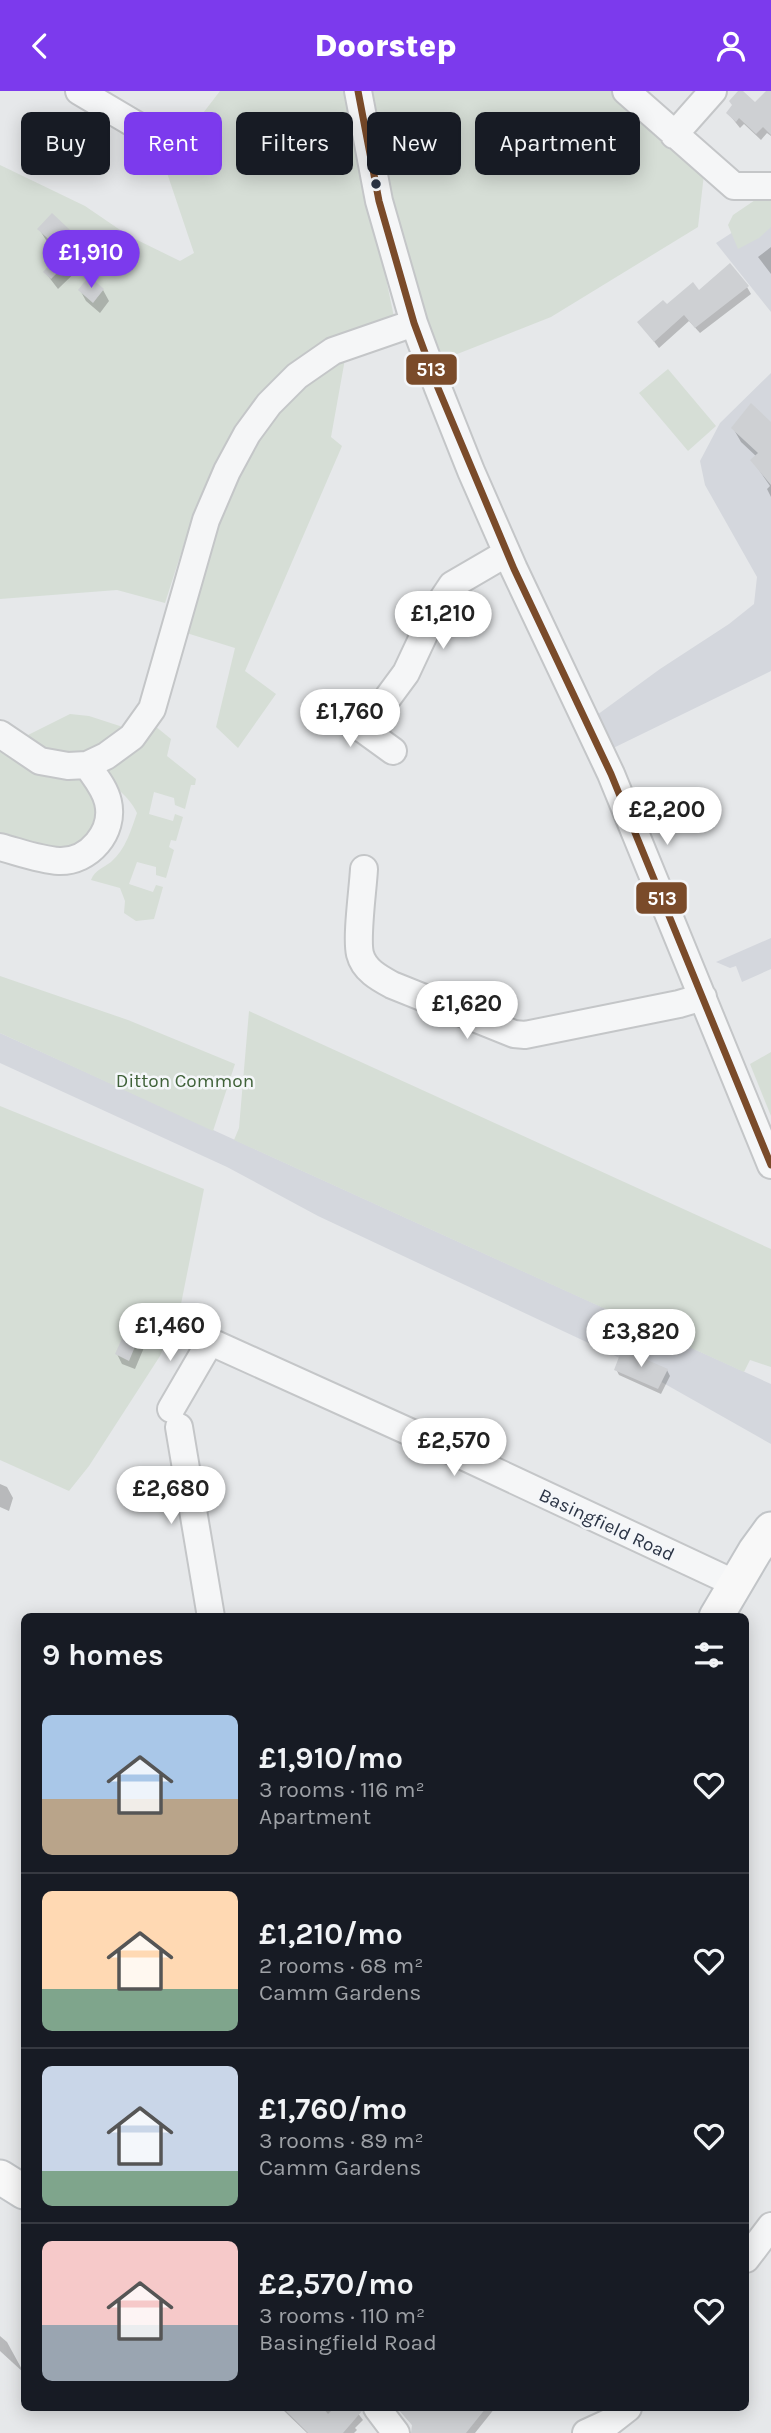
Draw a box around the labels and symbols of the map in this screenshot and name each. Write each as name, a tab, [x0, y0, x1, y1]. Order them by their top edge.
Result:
unlabelled marker	[369, 177, 383, 191]
pin: £1,910	[34, 231, 148, 290]
line badge: 513	[405, 353, 458, 386]
text: 513	[416, 359, 446, 381]
pin: £1,210	[386, 591, 500, 651]
pin: £1,760	[293, 689, 407, 749]
pin: £2,200	[610, 787, 724, 847]
line badge: 513	[635, 881, 688, 915]
text: 513	[647, 888, 677, 910]
pin: £1,620	[410, 981, 524, 1041]
park label: Ditton Common	[116, 1070, 254, 1092]
pin: £1,460	[113, 1303, 227, 1363]
pin: £3,820	[584, 1309, 698, 1369]
pin: £2,570	[397, 1419, 511, 1478]
pin: £2,680	[114, 1467, 228, 1526]
street label: Basingfield Road	[535, 1484, 678, 1566]

